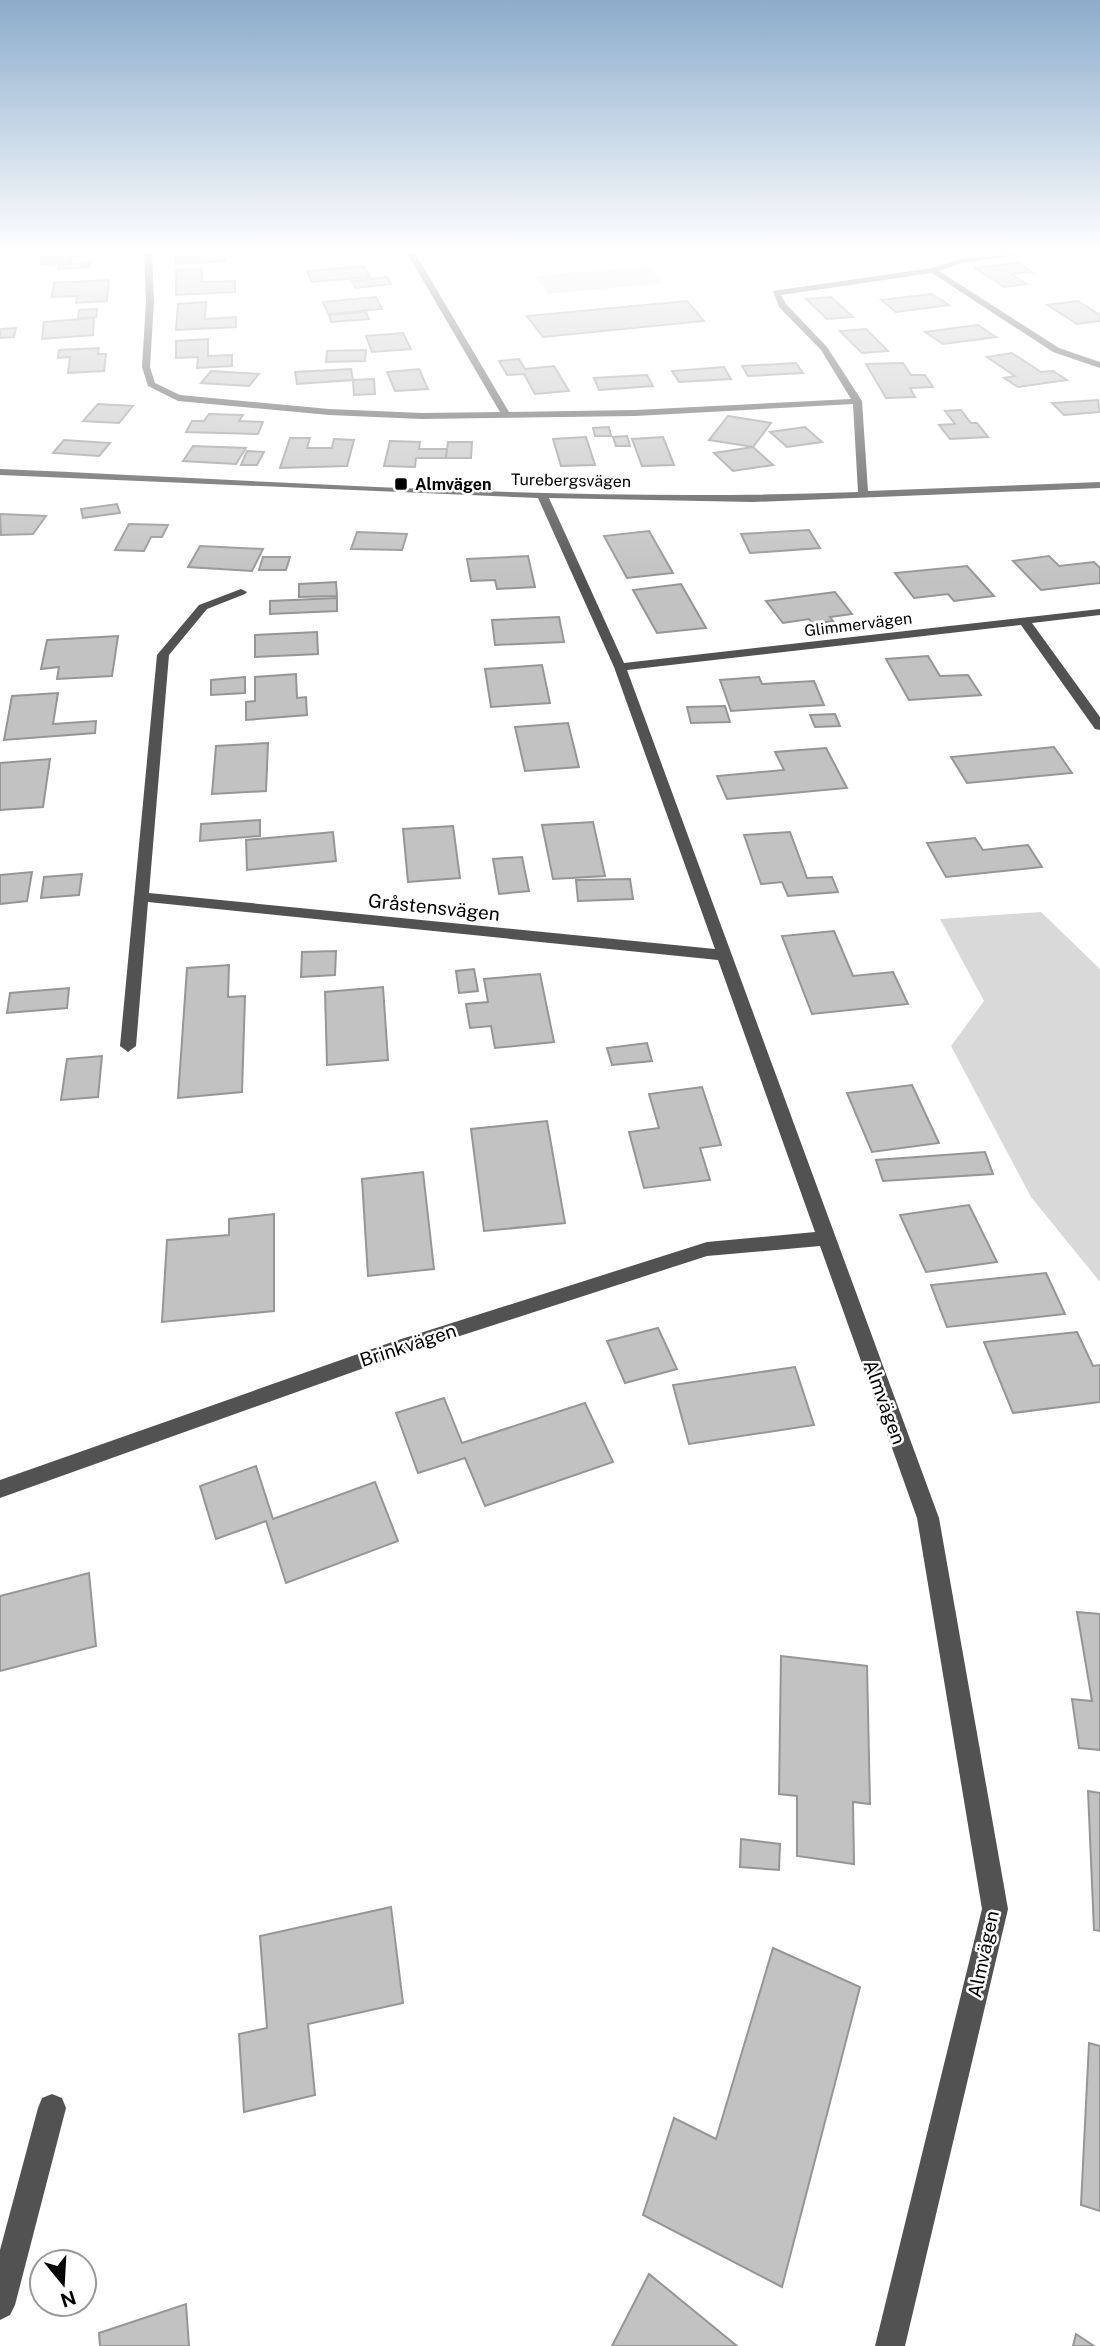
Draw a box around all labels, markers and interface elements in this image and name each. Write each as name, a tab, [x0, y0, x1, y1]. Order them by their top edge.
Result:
street label: Turebergsvägen	[511, 470, 631, 491]
place label: Almvägen	[415, 475, 492, 494]
marker: Almvägen	[393, 476, 409, 492]
street label: Glimmervägen	[803, 608, 913, 641]
street label: Gråstensvägen	[367, 889, 501, 925]
street label: Brinkvägen	[357, 1319, 459, 1371]
street label: Almvägen	[860, 1357, 910, 1447]
street label: Almvägen	[963, 1908, 1003, 2000]
north arrow	[28, 2248, 98, 2318]
text: N	[58, 2286, 79, 2312]

